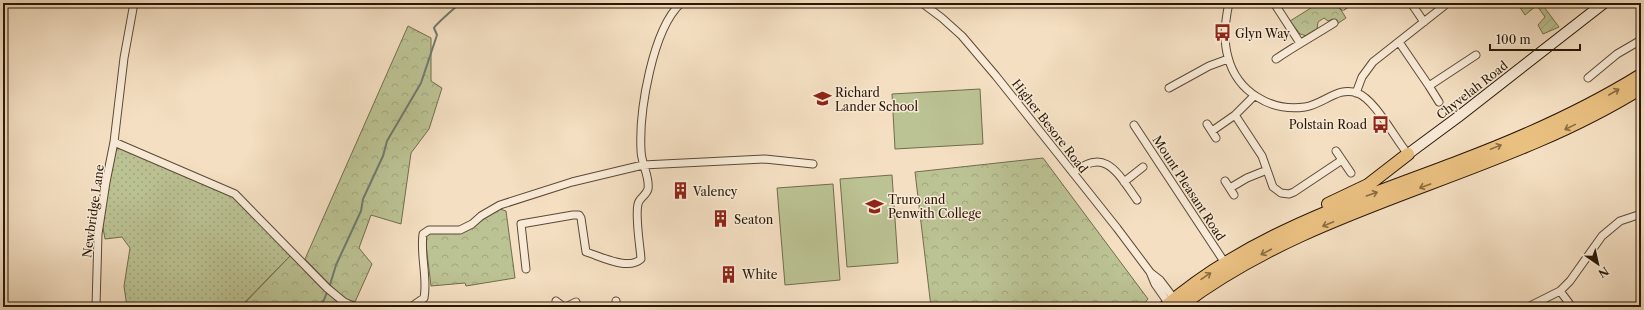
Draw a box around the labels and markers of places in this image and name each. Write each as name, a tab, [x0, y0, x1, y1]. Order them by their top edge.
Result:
bus stop icon: Glyn Way	[1212, 23, 1232, 43]
place label: Glyn Way	[1235, 26, 1290, 41]
place label: Richard Lander School	[835, 85, 918, 114]
school or university icon: Richard Lander School	[812, 89, 832, 109]
bus stop icon: Polstain Road	[1370, 114, 1390, 134]
place label: Polstain Road	[1289, 117, 1368, 132]
building icon: Valency	[670, 181, 690, 201]
place label: Valency	[692, 184, 738, 199]
place label: Truro and Penwith College	[888, 192, 982, 221]
school or university icon: Truro and Penwith College	[865, 196, 885, 216]
building icon: Seaton	[711, 209, 731, 229]
place label: Seaton	[734, 212, 774, 227]
building icon: White	[719, 264, 739, 284]
place label: White	[741, 267, 778, 282]

